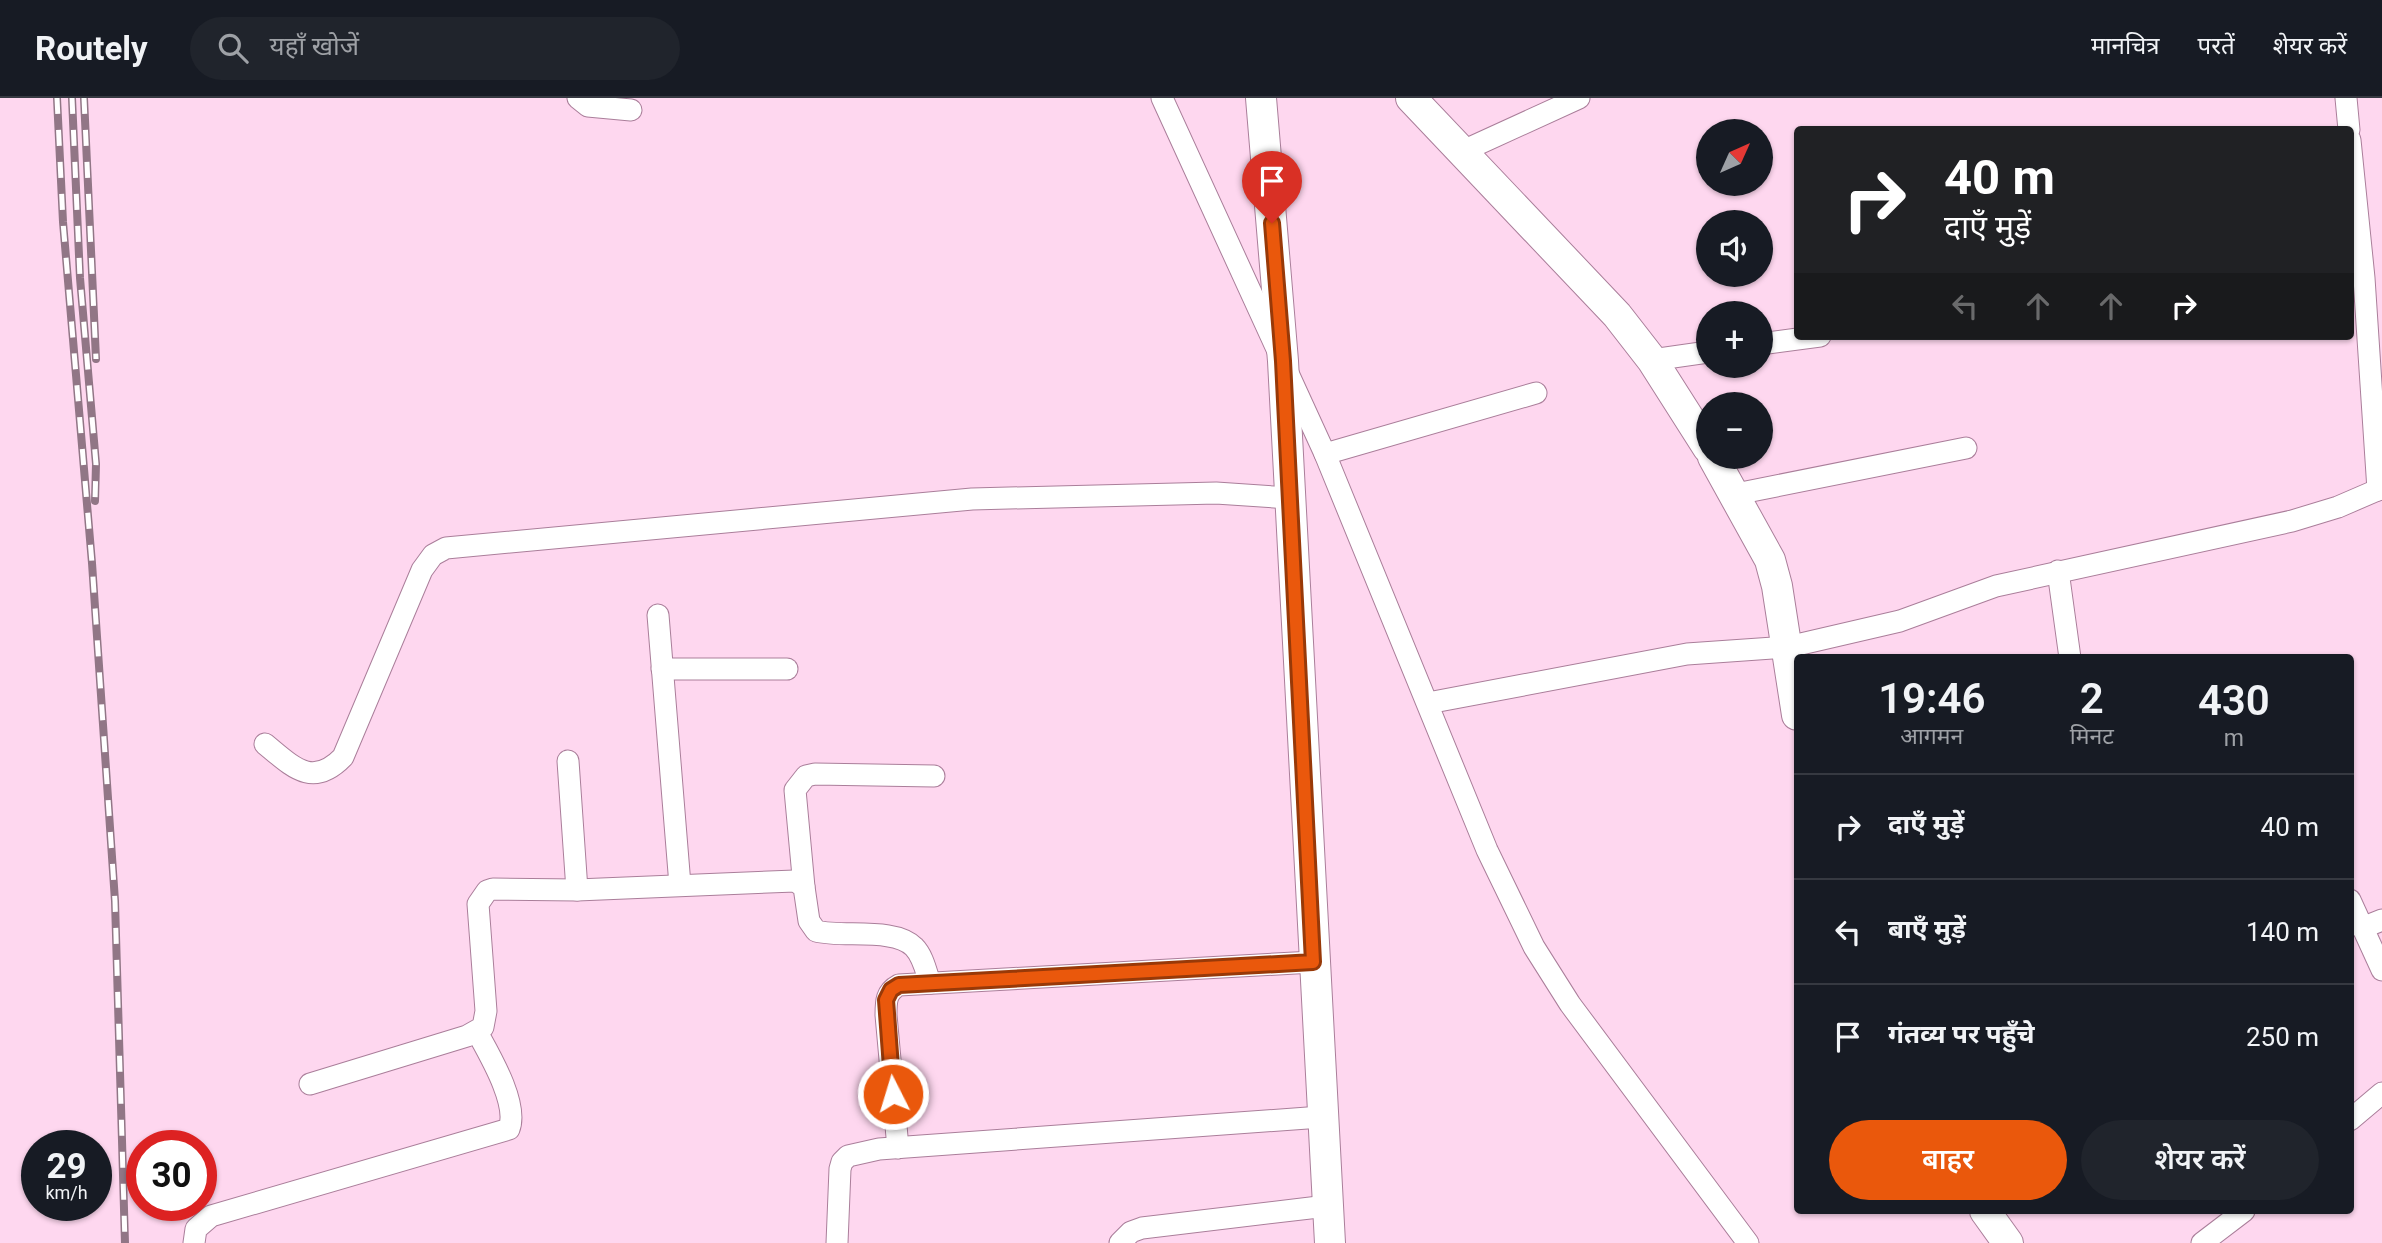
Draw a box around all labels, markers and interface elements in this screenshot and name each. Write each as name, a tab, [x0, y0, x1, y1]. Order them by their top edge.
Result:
search box	[190, 17, 680, 80]
text: Routely	[35, 29, 148, 68]
icon: search	[214, 29, 252, 67]
text: यहाँ खोजें	[270, 31, 359, 61]
text: मानचित्र	[2091, 32, 2160, 60]
text: परतें	[2198, 32, 2235, 60]
text: शेयर करें	[2273, 32, 2347, 60]
north arrow	[1696, 119, 1773, 196]
map controls	[1696, 119, 1773, 469]
text: 40 m	[1944, 149, 2055, 206]
pin	[1242, 151, 1302, 223]
icon: right	[1829, 154, 1920, 245]
icon: arrive	[1253, 162, 1291, 200]
text: दाएँ मुड़ें	[1944, 208, 2031, 246]
button: sound	[1696, 210, 1773, 287]
icon: left	[1946, 287, 1984, 325]
icon: ahead	[2019, 287, 2057, 325]
icon: ahead	[2092, 287, 2130, 325]
icon: right	[2165, 287, 2203, 325]
button: +	[1696, 301, 1773, 378]
button: −	[1696, 392, 1773, 469]
text: 19:46	[1878, 674, 1986, 723]
text: 2	[2080, 674, 2104, 723]
text: 430	[2198, 676, 2270, 725]
text: आगमन	[1900, 723, 1963, 750]
text: मिनट	[2070, 723, 2114, 750]
text: m	[2224, 725, 2244, 752]
icon: right	[1829, 808, 1867, 846]
text: दाएँ मुड़ें	[1888, 809, 1964, 839]
text: 40 m	[2261, 812, 2319, 842]
icon: left	[1829, 913, 1867, 951]
text: बाएँ मुड़ें	[1888, 914, 1966, 944]
text: 140 m	[2246, 917, 2319, 947]
icon: arrive	[1829, 1018, 1867, 1056]
text: गंतव्य पर पहुँचे	[1888, 1019, 2035, 1049]
text: 250 m	[2246, 1022, 2319, 1052]
position arrow	[856, 1057, 930, 1131]
button: बाहर	[1829, 1120, 2067, 1200]
button: शेयर करें	[2081, 1120, 2319, 1200]
speed limit sign: 30	[126, 1130, 217, 1221]
text: 29	[46, 1146, 87, 1187]
text: km/h	[45, 1182, 88, 1203]

